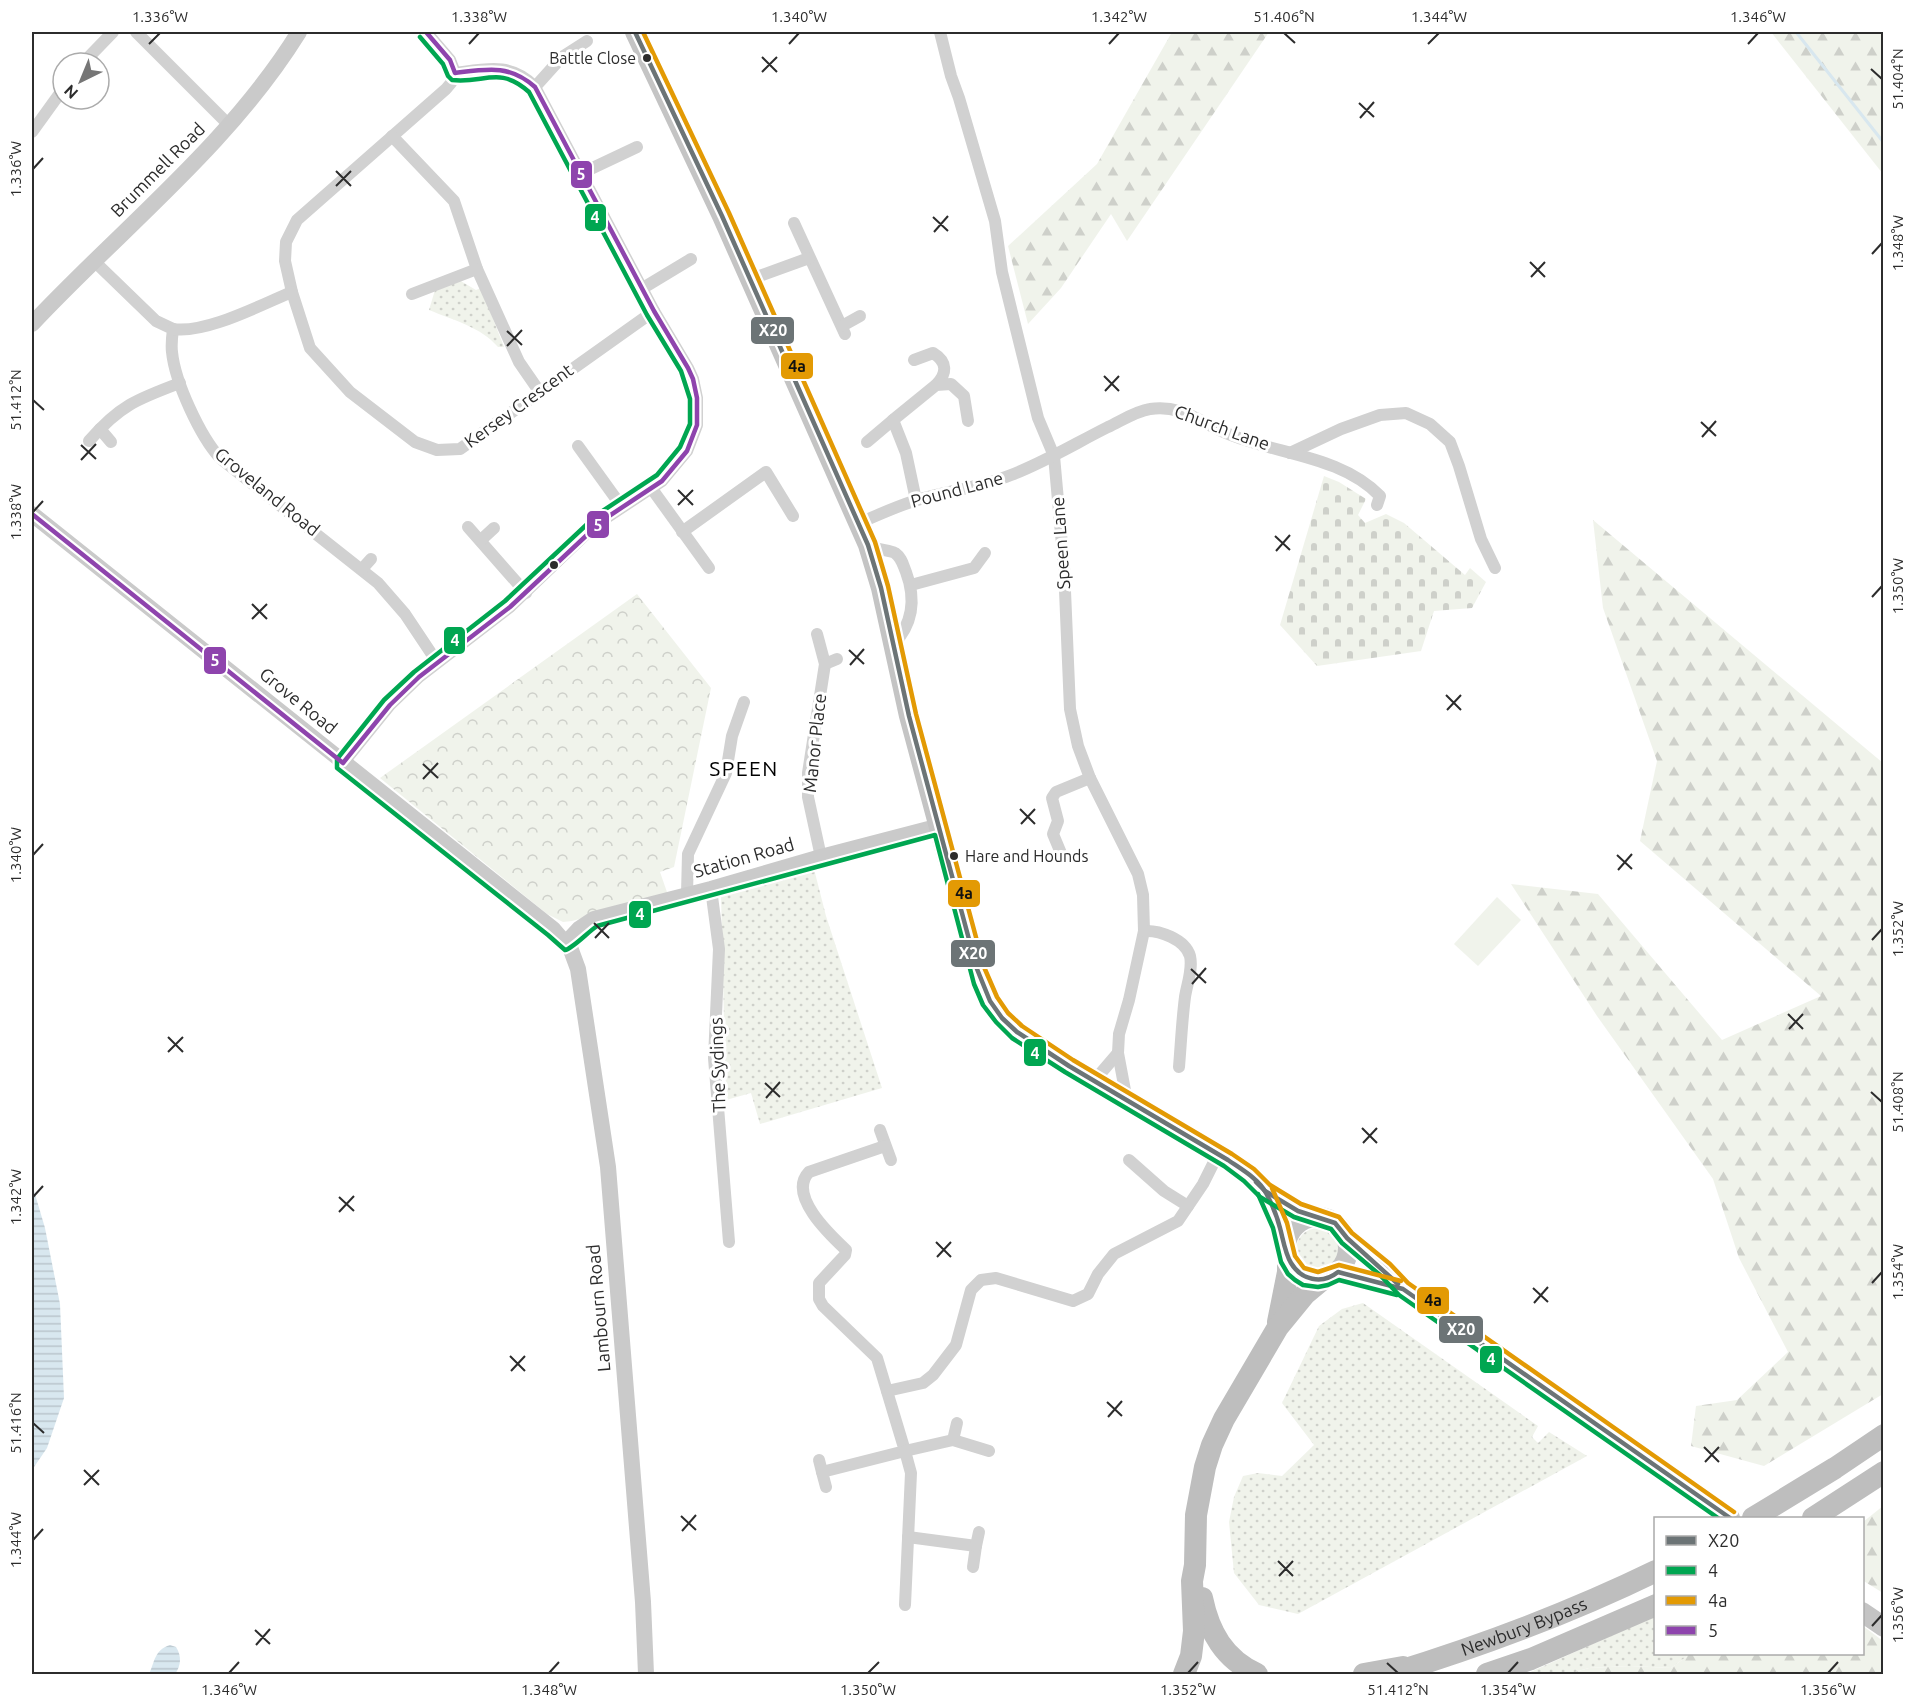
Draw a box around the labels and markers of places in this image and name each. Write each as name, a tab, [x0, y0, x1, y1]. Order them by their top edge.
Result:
place label: Battle Close	[549, 49, 636, 67]
marker: Battle Close	[641, 52, 653, 64]
unlabelled marker	[548, 559, 560, 571]
place label: Hare and Hounds	[965, 847, 1088, 865]
marker: Hare and Hounds	[948, 850, 960, 862]

